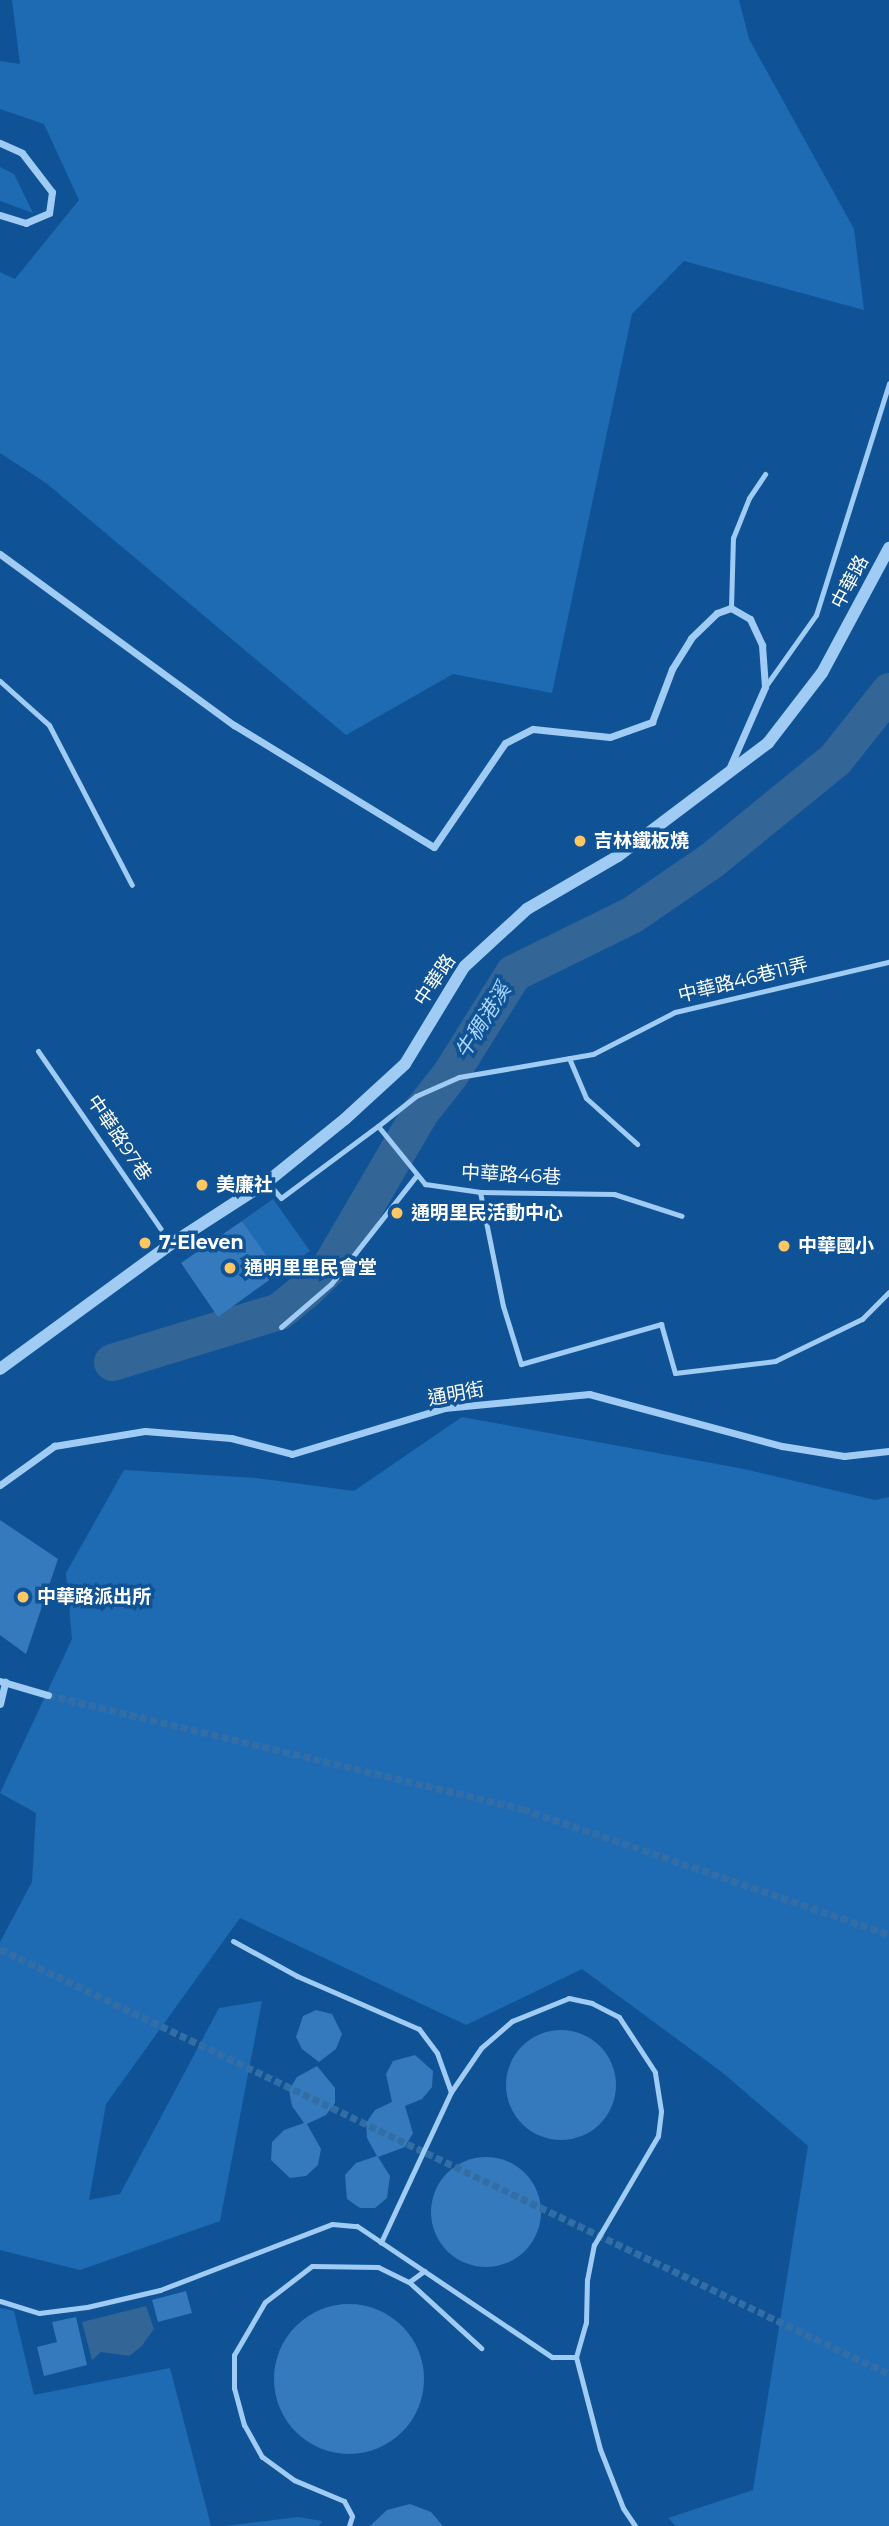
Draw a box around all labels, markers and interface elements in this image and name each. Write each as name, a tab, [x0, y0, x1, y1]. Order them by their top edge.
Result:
street label: 中華路	[827, 551, 873, 613]
place label: 吉林鐵板燒	[594, 830, 689, 852]
marker: 吉林鐵板燒	[572, 833, 588, 849]
street label: 中華路	[410, 950, 460, 1010]
street label: 中華路46巷11弄	[676, 953, 810, 1007]
water label: 牛稠港溪	[450, 979, 516, 1063]
street label: 中華路97巷	[82, 1091, 156, 1185]
street label: 中華路46巷	[460, 1161, 562, 1189]
place label: 美廉社	[216, 1174, 273, 1196]
marker: 美廉社	[194, 1177, 210, 1193]
place label: 通明里民活動中心	[411, 1202, 563, 1224]
marker: 通明里民活動中心	[389, 1205, 405, 1221]
place label: 7-Eleven	[159, 1232, 244, 1254]
marker: 7-Eleven	[137, 1235, 153, 1251]
place label: 中華國小	[798, 1235, 874, 1257]
marker: 中華國小	[776, 1238, 792, 1254]
place label: 通明里里民會堂	[244, 1257, 377, 1279]
marker: 通明里里民會堂	[222, 1260, 238, 1276]
street label: 通明街	[426, 1378, 486, 1410]
place label: 中華路派出所	[37, 1586, 151, 1608]
marker: 中華路派出所	[15, 1589, 31, 1605]

